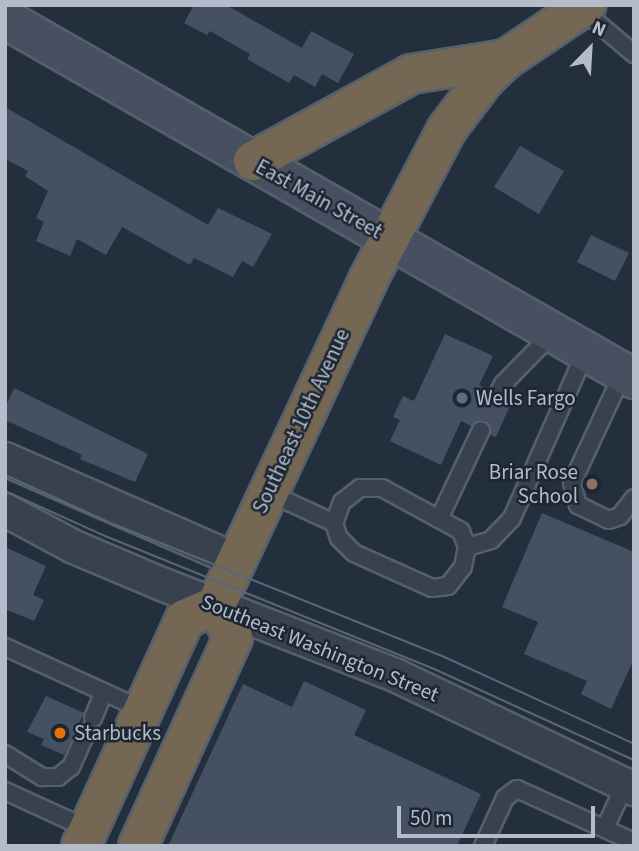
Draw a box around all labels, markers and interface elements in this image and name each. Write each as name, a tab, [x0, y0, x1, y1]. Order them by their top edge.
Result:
north arrow	[555, 14, 625, 84]
text: N	[587, 14, 610, 44]
street label: East Main Street	[251, 154, 387, 244]
street label: Southeast 10th Avenue	[247, 324, 355, 518]
place label: Wells Fargo	[476, 385, 576, 411]
marker: Wells Fargo	[454, 390, 470, 406]
place label: Briar Rose School	[489, 459, 578, 509]
marker: Briar Rose School	[584, 476, 600, 492]
street label: Southeast Washington Street	[198, 589, 442, 707]
place label: Starbucks	[74, 720, 161, 746]
marker: Starbucks	[52, 725, 68, 741]
scale bar	[401, 792, 599, 836]
text: 50 m	[410, 803, 452, 833]

